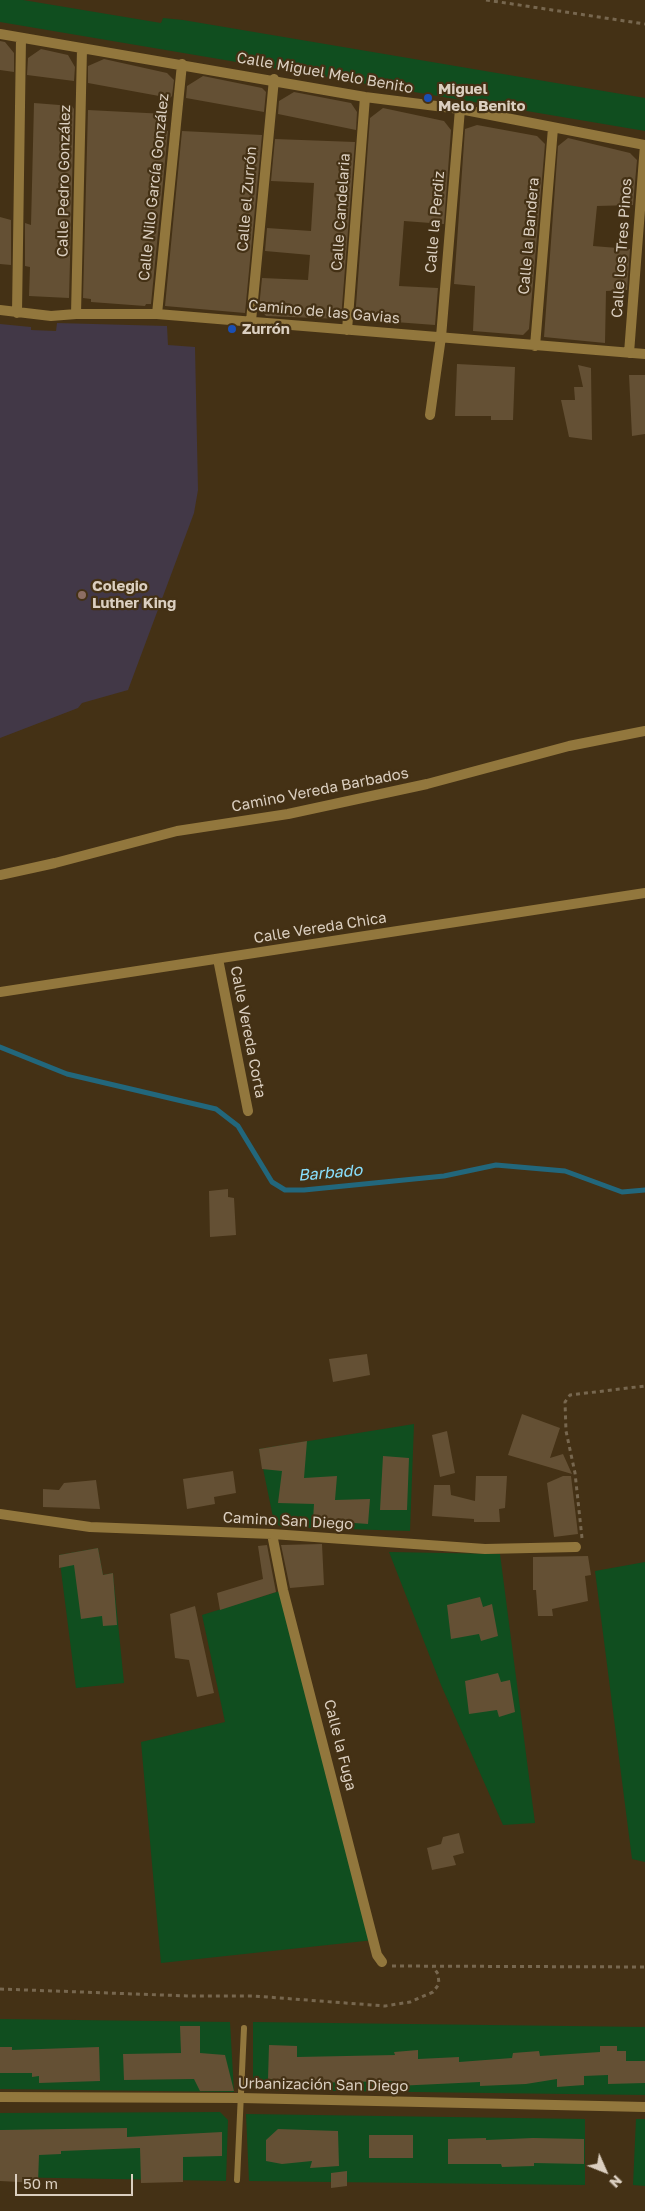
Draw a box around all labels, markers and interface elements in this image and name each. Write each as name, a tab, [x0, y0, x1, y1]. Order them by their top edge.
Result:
street label: Calle Miguel Melo Benito	[235, 49, 415, 97]
place label: Miguel Melo Benito	[438, 80, 526, 115]
street label: Calle Nilo García González	[135, 92, 173, 282]
marker: Miguel Melo Benito	[422, 92, 434, 104]
street label: Calle Pedro González	[54, 105, 74, 257]
street label: Calle el Zurrón	[233, 146, 261, 252]
street label: Calle Candelaria	[328, 153, 354, 271]
street label: Calle la Perdiz	[422, 170, 448, 274]
street label: Calle la Bandera	[515, 177, 543, 295]
street label: Calle los Tres Pinos	[608, 178, 636, 318]
street label: Camino de las Gavias	[247, 296, 401, 328]
place label: Zurrón	[242, 320, 290, 338]
marker: Zurrón	[226, 323, 238, 335]
place label: Colegio Luther King	[92, 577, 176, 612]
marker: Colegio Luther King	[76, 589, 88, 601]
street label: Camino Vereda Barbados	[230, 764, 410, 816]
street label: Calle Vereda Chica	[252, 909, 388, 947]
street label: Calle Vereda Corta	[226, 964, 270, 1100]
water label: Barbado	[297, 1161, 363, 1185]
street label: Camino San Diego	[222, 1509, 354, 1533]
street label: Calle la Fuga	[320, 1698, 360, 1792]
street label: Urbanización San Diego	[238, 2075, 408, 2095]
north arrow	[580, 2146, 630, 2196]
scale bar	[18, 2164, 135, 2196]
text: N	[606, 2172, 626, 2191]
text: 50 m	[23, 2174, 58, 2192]

